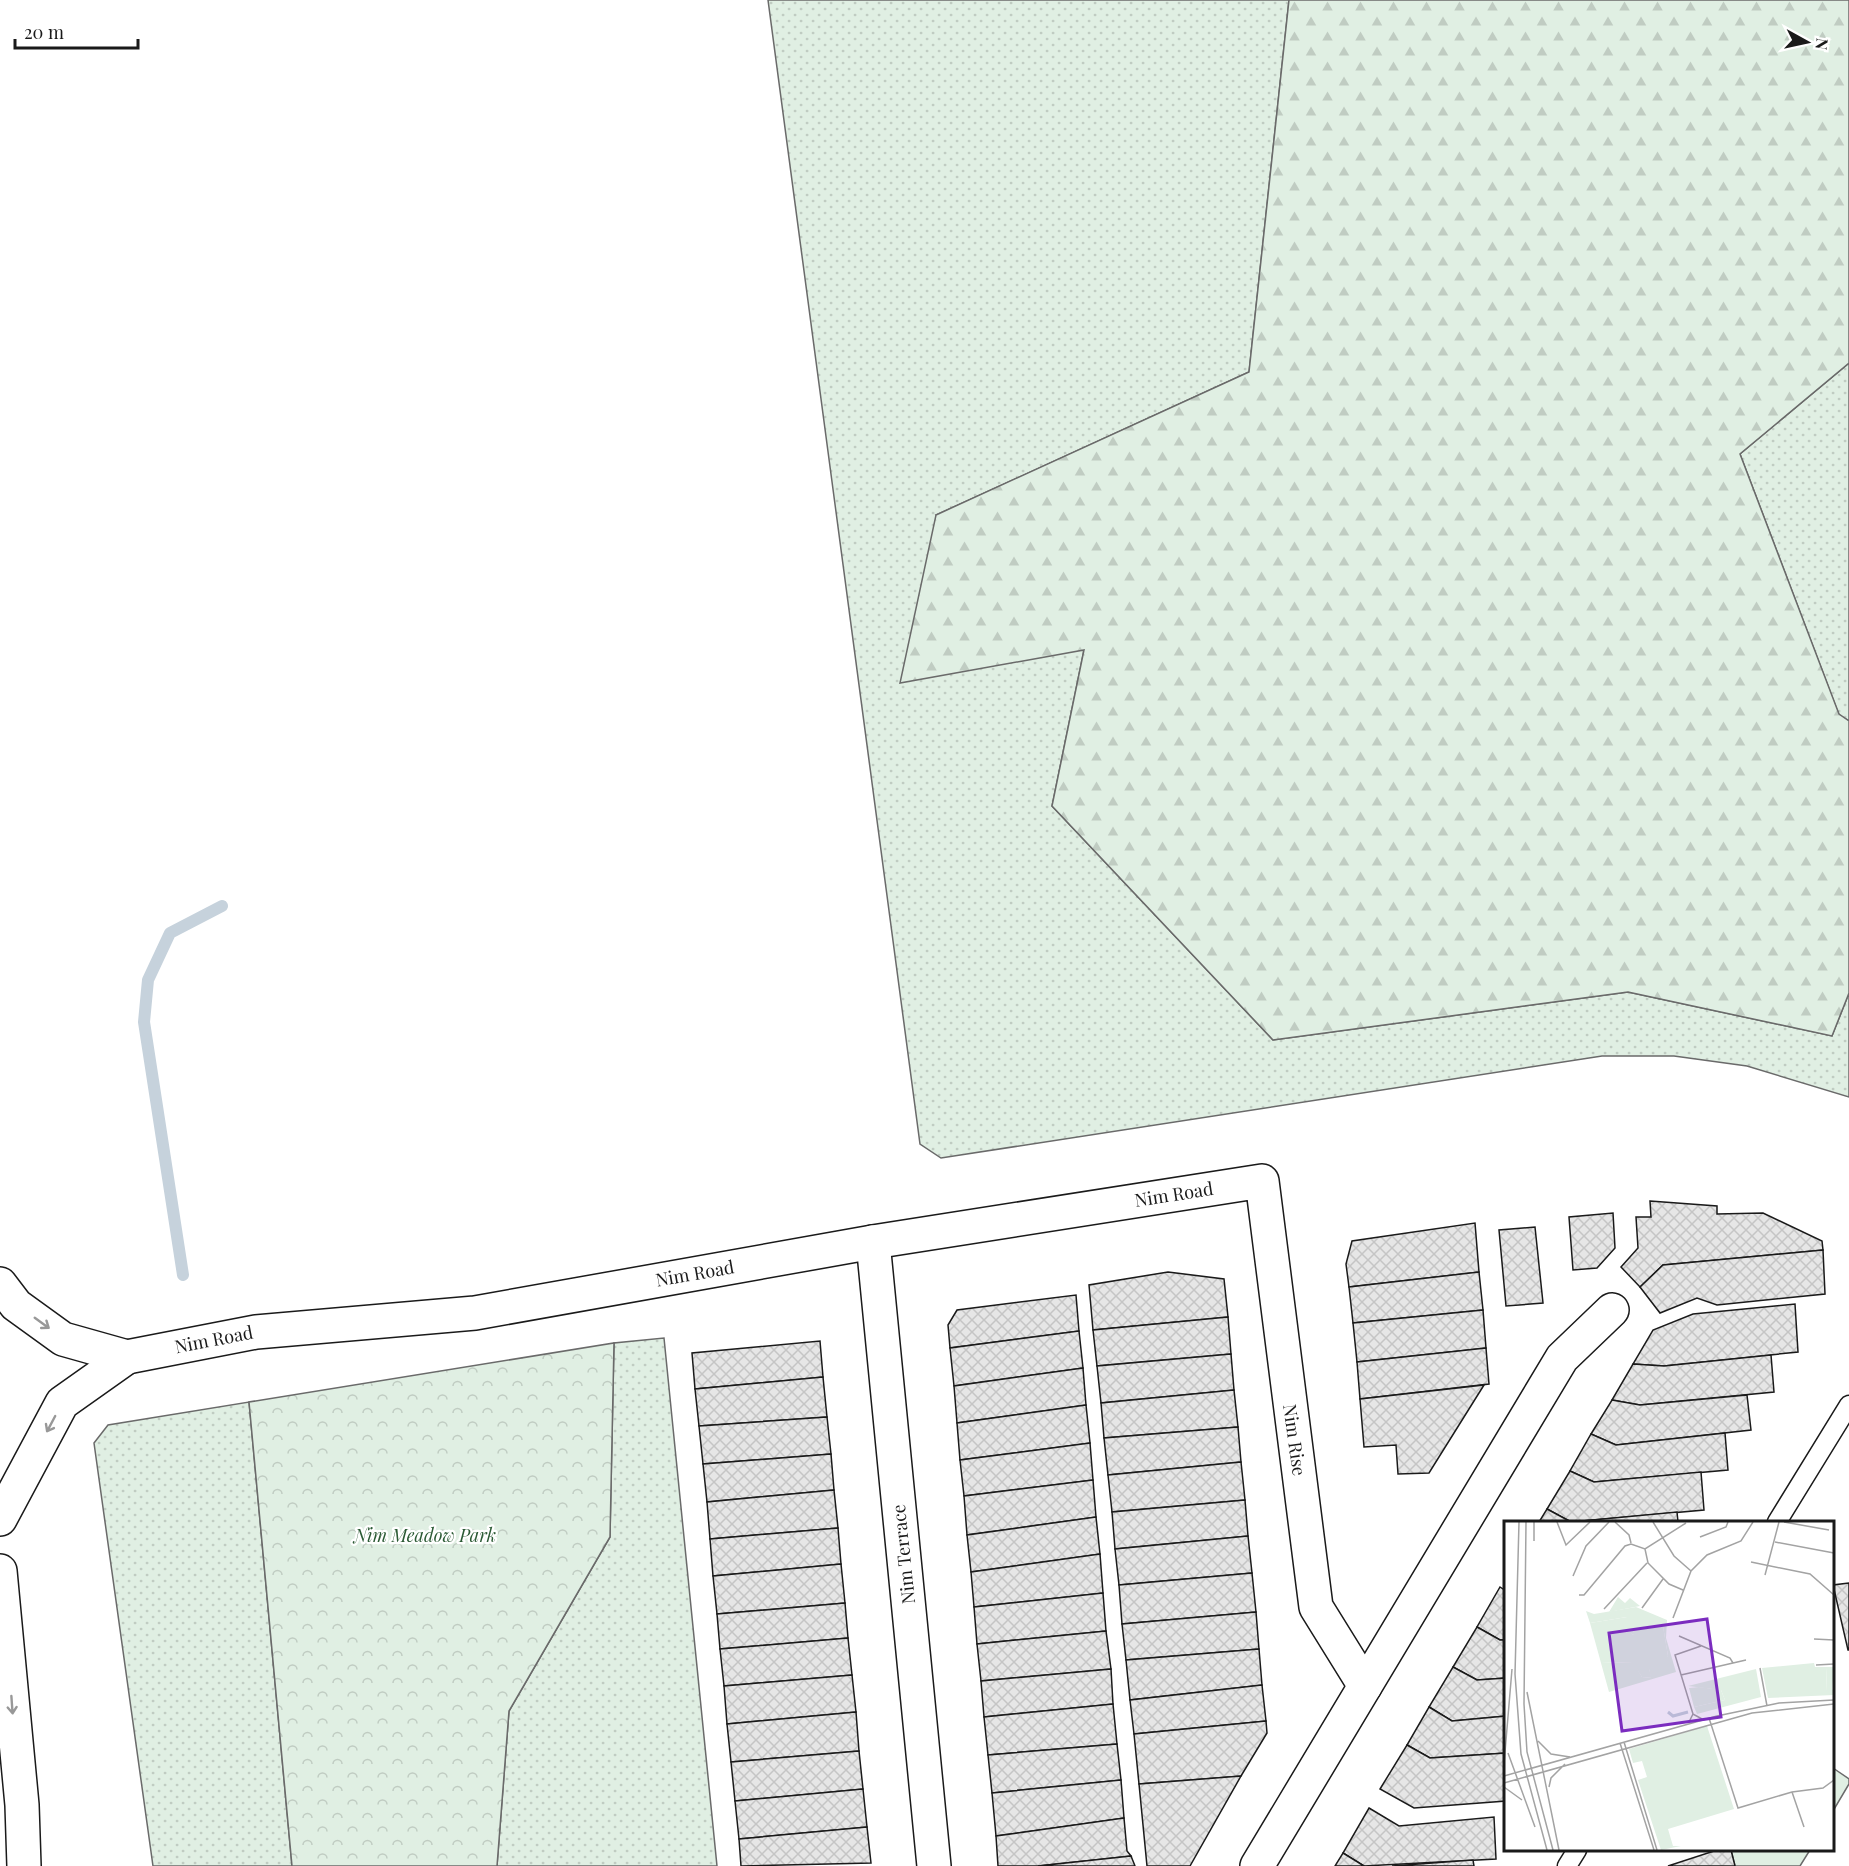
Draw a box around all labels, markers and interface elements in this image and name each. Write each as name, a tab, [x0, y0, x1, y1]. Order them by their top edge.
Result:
scale bar	[15, 12, 138, 50]
north arrow	[1777, 12, 1837, 72]
text: 20 m	[24, 20, 64, 44]
text: N	[1811, 37, 1834, 52]
street label: Nim Road	[1133, 1176, 1215, 1212]
street label: Nim Road	[654, 1254, 736, 1292]
one-way arrow	[34, 1317, 50, 1330]
street label: Nim Road	[173, 1320, 255, 1358]
street label: Nim Rise	[1278, 1402, 1312, 1477]
one-way arrow	[45, 1415, 57, 1432]
street label: Nim Terrace	[886, 1503, 920, 1605]
inset map	[1504, 1521, 1834, 1851]
park label: Nim Meadow Park	[352, 1523, 496, 1547]
one-way arrow	[7, 1695, 18, 1715]

